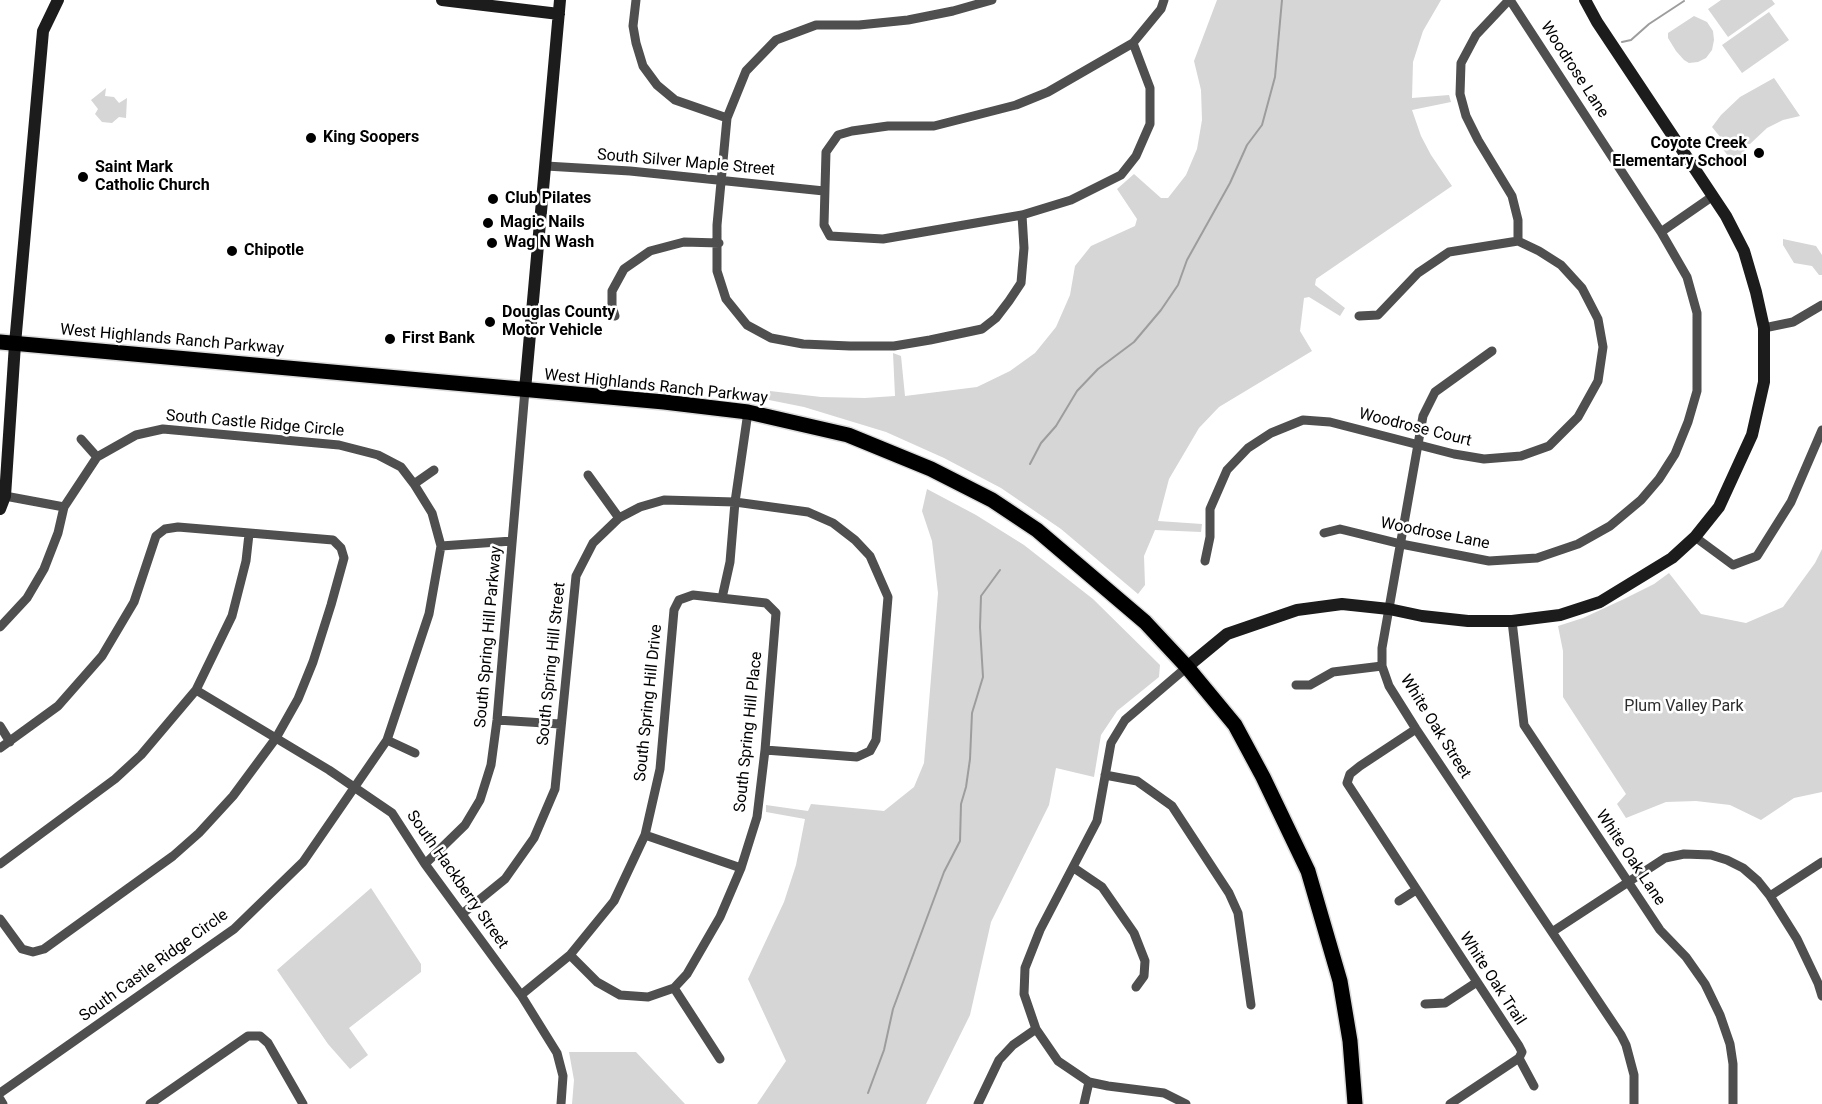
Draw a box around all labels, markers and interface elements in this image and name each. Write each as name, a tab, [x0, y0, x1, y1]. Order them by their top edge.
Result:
street label: Woodrose Lane	[1536, 18, 1612, 122]
place label: King Soopers	[323, 128, 419, 148]
marker: King Soopers	[304, 131, 318, 145]
place label: Coyote Creek Elementary School	[1612, 134, 1747, 172]
street label: South Silver Maple Street	[596, 146, 776, 180]
marker: Coyote Creek Elementary School	[1752, 146, 1766, 160]
place label: Saint Mark Catholic Church	[95, 158, 210, 196]
marker: Saint Mark Catholic Church	[76, 170, 90, 184]
place label: Club Pilates	[505, 189, 591, 209]
marker: Club Pilates	[486, 192, 500, 206]
place label: Magic Nails	[500, 213, 585, 233]
marker: Magic Nails	[481, 216, 495, 230]
place label: Wag N Wash	[504, 233, 594, 253]
marker: Wag N Wash	[485, 236, 499, 250]
place label: Chipotle	[244, 241, 304, 261]
marker: Chipotle	[225, 244, 239, 258]
place label: Douglas County Motor Vehicle	[502, 303, 615, 341]
marker: Douglas County Motor Vehicle	[483, 315, 497, 329]
street label: West Highlands Ranch Parkway	[59, 321, 285, 359]
place label: First Bank	[402, 329, 475, 349]
marker: First Bank	[383, 332, 397, 346]
street label: West Highlands Ranch Parkway	[543, 366, 769, 408]
street label: Woodrose Court	[1357, 405, 1473, 451]
street label: South Castle Ridge Circle	[165, 407, 345, 441]
street label: Woodrose Lane	[1379, 514, 1491, 554]
street label: South Spring Hill Parkway	[471, 545, 507, 729]
street label: South Spring Hill Street	[534, 581, 570, 747]
street label: South Spring Hill Drive	[631, 623, 667, 783]
street label: South Spring Hill Place	[731, 651, 767, 813]
street label: White Oak Street	[1395, 672, 1475, 782]
park label: Plum Valley Park	[1624, 697, 1744, 717]
street label: South Hackberry Street	[402, 807, 512, 953]
street label: White Oak Lane	[1591, 807, 1669, 909]
street label: South Castle Ridge Circle	[76, 906, 232, 1026]
street label: White Oak Trail	[1455, 929, 1529, 1029]

